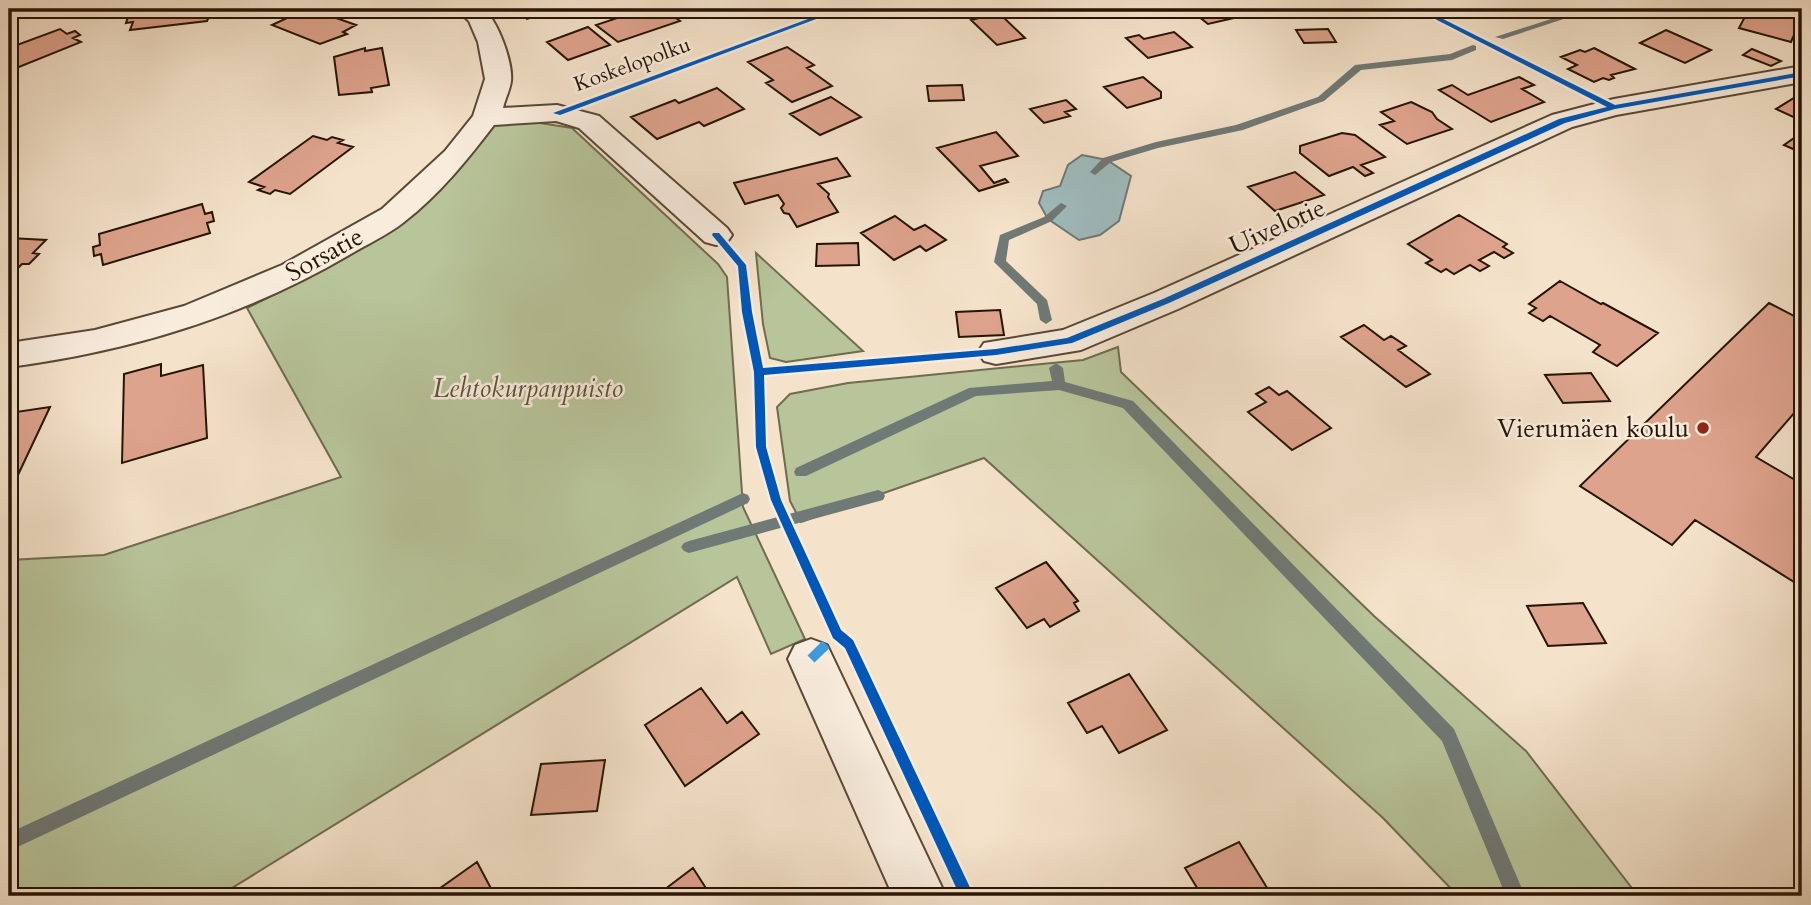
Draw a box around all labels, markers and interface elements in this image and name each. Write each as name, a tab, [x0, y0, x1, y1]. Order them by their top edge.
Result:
street label: Koskelopolku	[570, 30, 695, 99]
street label: Uivelotie	[1224, 190, 1331, 263]
street label: Sorsatie	[279, 219, 369, 290]
park label: Lehtokurpanpuisto	[433, 371, 623, 406]
place label: Vierumäen koulu	[1497, 411, 1689, 446]
marker: Vierumäen koulu	[1695, 420, 1711, 436]

